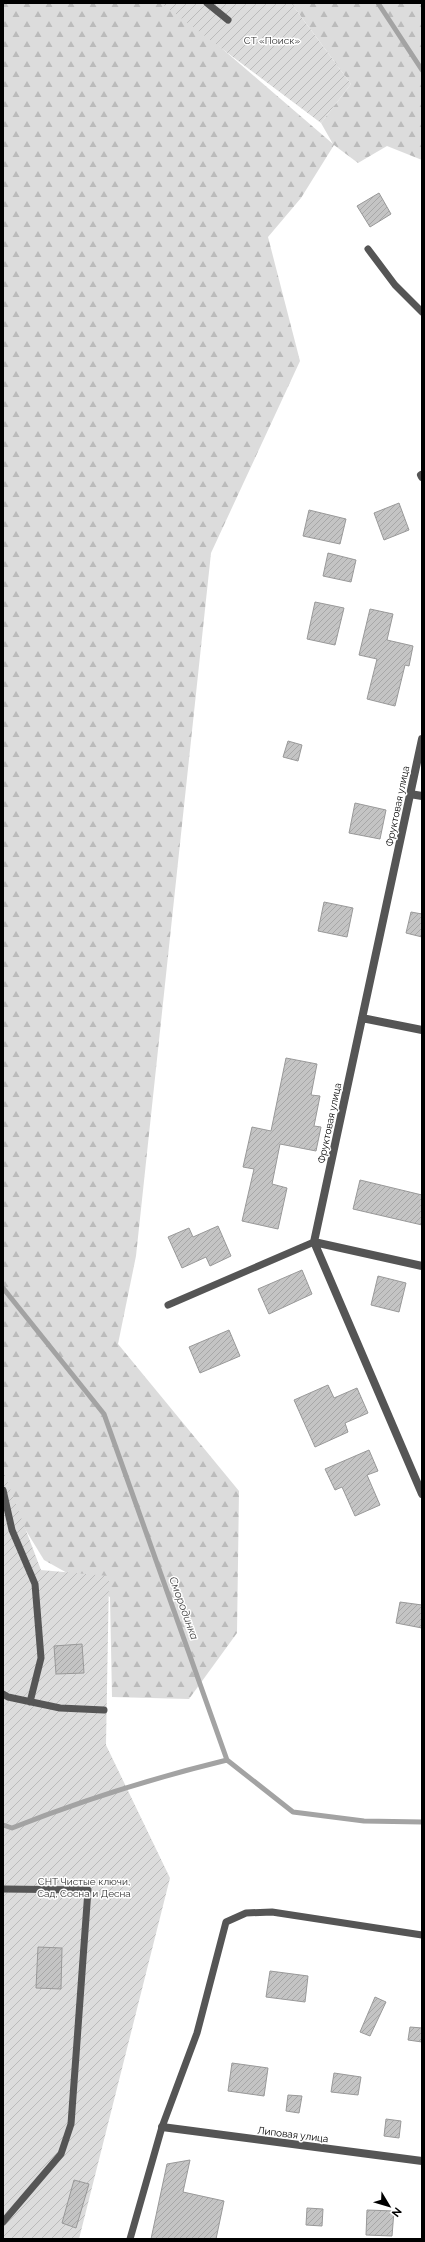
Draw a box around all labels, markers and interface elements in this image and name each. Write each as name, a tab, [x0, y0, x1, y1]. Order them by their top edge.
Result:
park label: СТ «Поиск»	[244, 35, 300, 46]
street label: Фруктовая улица	[384, 765, 411, 847]
street label: Фруктовая улица	[316, 1082, 343, 1164]
water label: Смородинка	[166, 1575, 201, 1642]
park label: СНТ Чистые ключи, Сад, Сосна и Десна	[37, 1876, 131, 1899]
street label: Липовая улица	[257, 2125, 329, 2144]
north arrow	[369, 2186, 409, 2226]
text: N	[389, 2205, 404, 2219]

